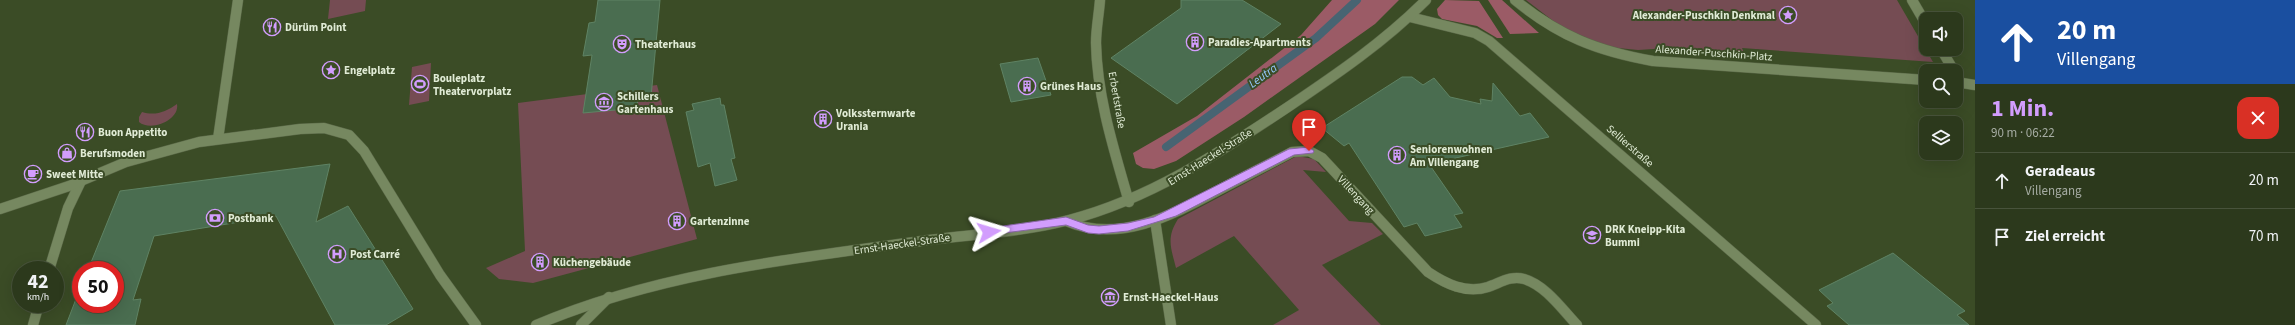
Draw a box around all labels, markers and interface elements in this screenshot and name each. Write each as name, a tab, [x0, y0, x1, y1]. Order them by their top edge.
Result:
place icon: Alexander-Puschkin Denkmal	[1778, 5, 1798, 25]
place label: Alexander-Puschkin Denkmal	[1632, 8, 1776, 23]
text: 20 m	[2057, 10, 2116, 50]
map controls	[1919, 12, 1963, 160]
button: sound	[1919, 12, 1963, 56]
icon: ahead	[1991, 16, 2043, 68]
restaurant icon: Dürüm Point	[262, 17, 282, 37]
place label: Dürüm Point	[285, 20, 347, 35]
building icon: Paradies-Apartments	[1185, 32, 1205, 52]
theatre icon: Theaterhaus	[612, 34, 632, 54]
place label: Paradies-Apartments	[1208, 35, 1311, 50]
place label: Theaterhaus	[635, 37, 696, 52]
street label: Alexander-Puschkin-Platz	[1655, 41, 1773, 65]
text: Villengang	[2057, 47, 2135, 72]
water label: Leutra	[1245, 59, 1281, 92]
place icon: Engelplatz	[321, 60, 341, 80]
place label: Engelplatz	[344, 63, 395, 78]
button: search	[1919, 64, 1963, 108]
street label: Erbertstraße	[1105, 70, 1129, 130]
place label: Bouleplatz Theatervorplatz	[433, 71, 511, 99]
sports icon: Bouleplatz Theatervorplatz	[410, 74, 430, 94]
building icon: Grünes Haus	[1017, 76, 1037, 96]
place label: Grünes Haus	[1040, 79, 1101, 94]
place label: Schillers Gartenhaus	[617, 89, 674, 117]
text: 1 Min.	[1991, 91, 2054, 126]
museum icon: Schillers Gartenhaus	[594, 92, 614, 112]
button: close	[2237, 97, 2279, 139]
place label: Volkssternwarte Urania	[835, 106, 916, 134]
building icon: Volkssternwarte Urania	[813, 109, 833, 129]
pin	[1292, 110, 1326, 151]
icon: arrive	[1298, 116, 1320, 138]
button: layers	[1919, 116, 1963, 160]
street label: Sellierstraße	[1603, 121, 1657, 171]
restaurant icon: Buon Appetito	[75, 122, 95, 142]
text: 90 m · 06:22	[1991, 124, 2055, 142]
place label: Buon Appetito	[98, 125, 167, 140]
street label: Ernst-Haeckel-Straße	[1165, 125, 1256, 189]
place label: Seniorenwohnen Am Villengang	[1409, 142, 1493, 170]
shop icon: Berufsmoden	[57, 143, 77, 163]
building icon: Seniorenwohnen Am Villengang	[1387, 145, 1407, 165]
place label: Berufsmoden	[80, 146, 145, 161]
text: Geradeaus	[2025, 161, 2095, 182]
cafe icon: Sweet Mitte	[23, 164, 43, 184]
place label: Sweet Mitte	[46, 167, 104, 182]
icon: ahead	[1991, 170, 2013, 192]
text: 20 m	[2249, 170, 2279, 191]
street label: Villengang	[1334, 172, 1378, 218]
text: Villengang	[2025, 182, 2082, 200]
bank icon: Postbank	[205, 208, 225, 228]
place label: Postbank	[228, 211, 274, 226]
building icon: Gartenzinne	[667, 211, 687, 231]
position arrow	[968, 211, 1010, 253]
place label: Gartenzinne	[690, 214, 750, 229]
place label: DRK Kneipp-Kita Bummi	[1605, 222, 1686, 250]
school or university icon: DRK Kneipp-Kita Bummi	[1582, 225, 1602, 245]
icon: arrive	[1991, 226, 2013, 248]
text: Ziel erreicht	[2025, 226, 2105, 247]
text: 70 m	[2249, 226, 2279, 247]
street label: Ernst-Haeckel-Straße	[853, 230, 952, 258]
hospital icon: Post Carré	[327, 244, 347, 264]
place label: Post Carré	[350, 247, 400, 262]
building icon: Küchengebäude	[530, 252, 550, 272]
place label: Küchengebäude	[553, 255, 631, 270]
speed limit sign: 50	[72, 261, 124, 313]
text: 42	[27, 268, 49, 296]
museum icon: Ernst-Haeckel-Haus	[1100, 287, 1120, 307]
text: km/h	[27, 290, 49, 304]
place label: Ernst-Haeckel-Haus	[1123, 290, 1219, 305]

